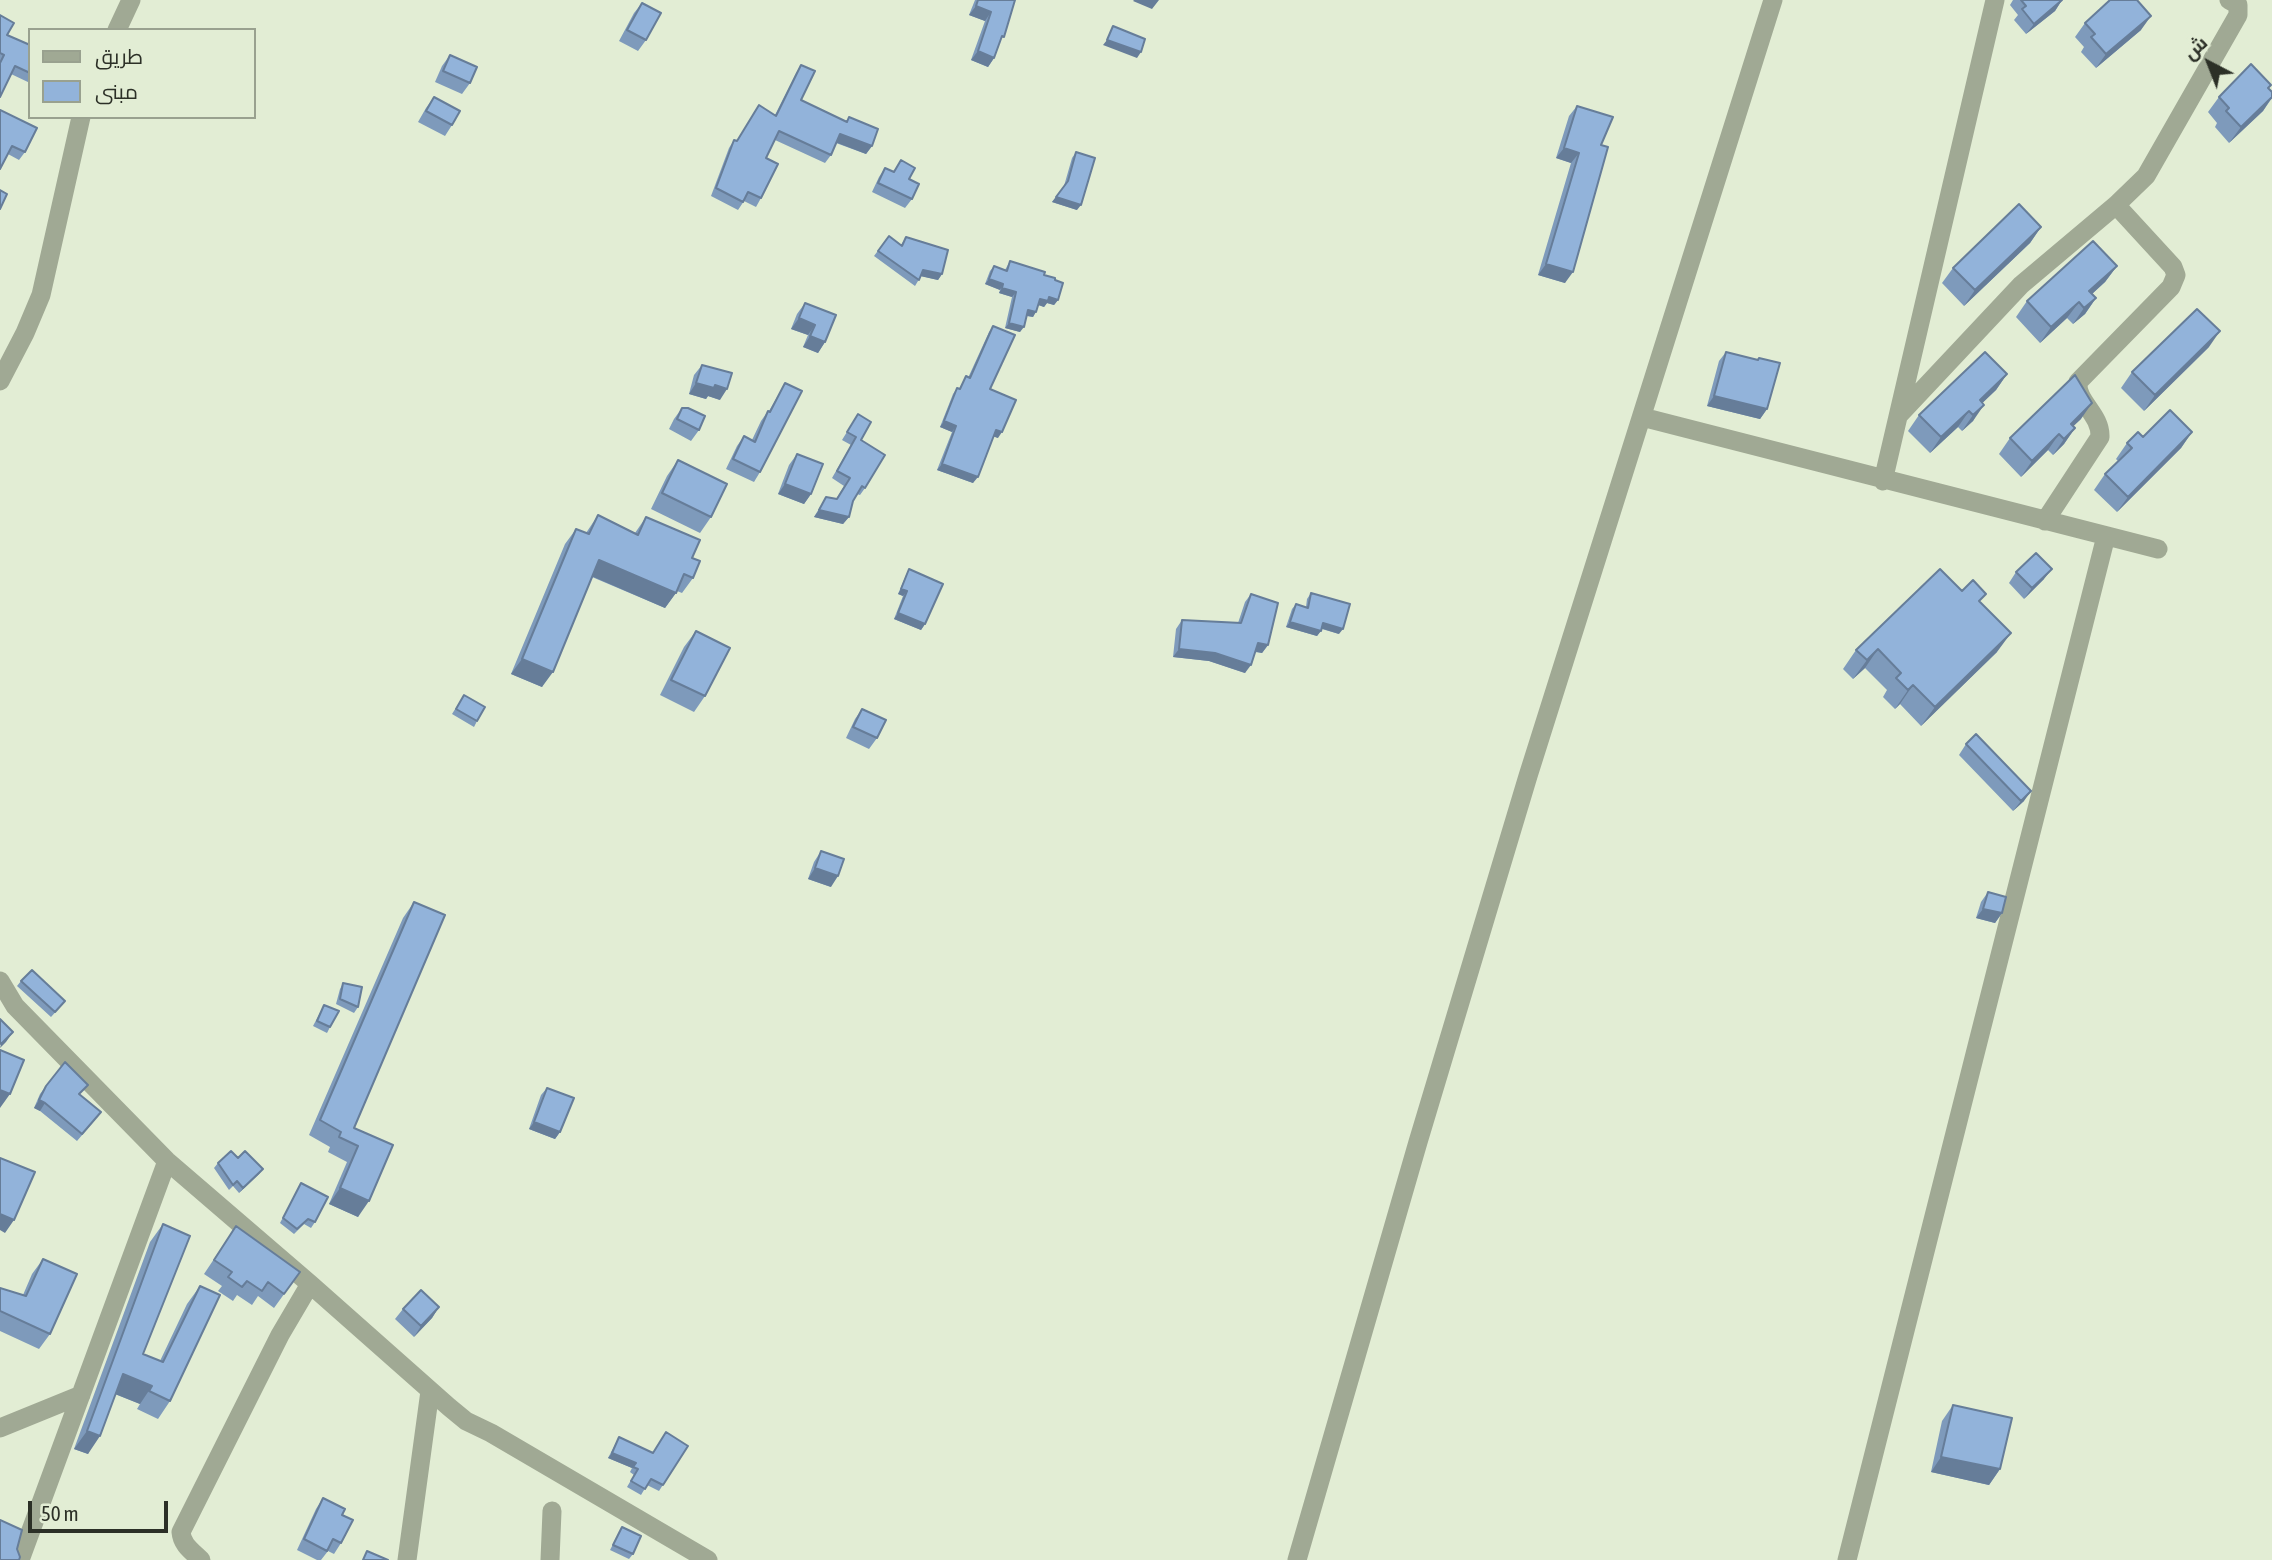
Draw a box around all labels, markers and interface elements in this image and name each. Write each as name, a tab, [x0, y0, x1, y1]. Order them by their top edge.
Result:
legend	[28, 28, 256, 119]
north arrow	[2174, 28, 2244, 98]
text: ش	[2179, 31, 2211, 64]
text: طريق	[95, 44, 143, 68]
text: مبنى	[95, 79, 138, 103]
scale bar	[32, 1486, 172, 1530]
text: 50 m	[41, 1501, 79, 1525]

